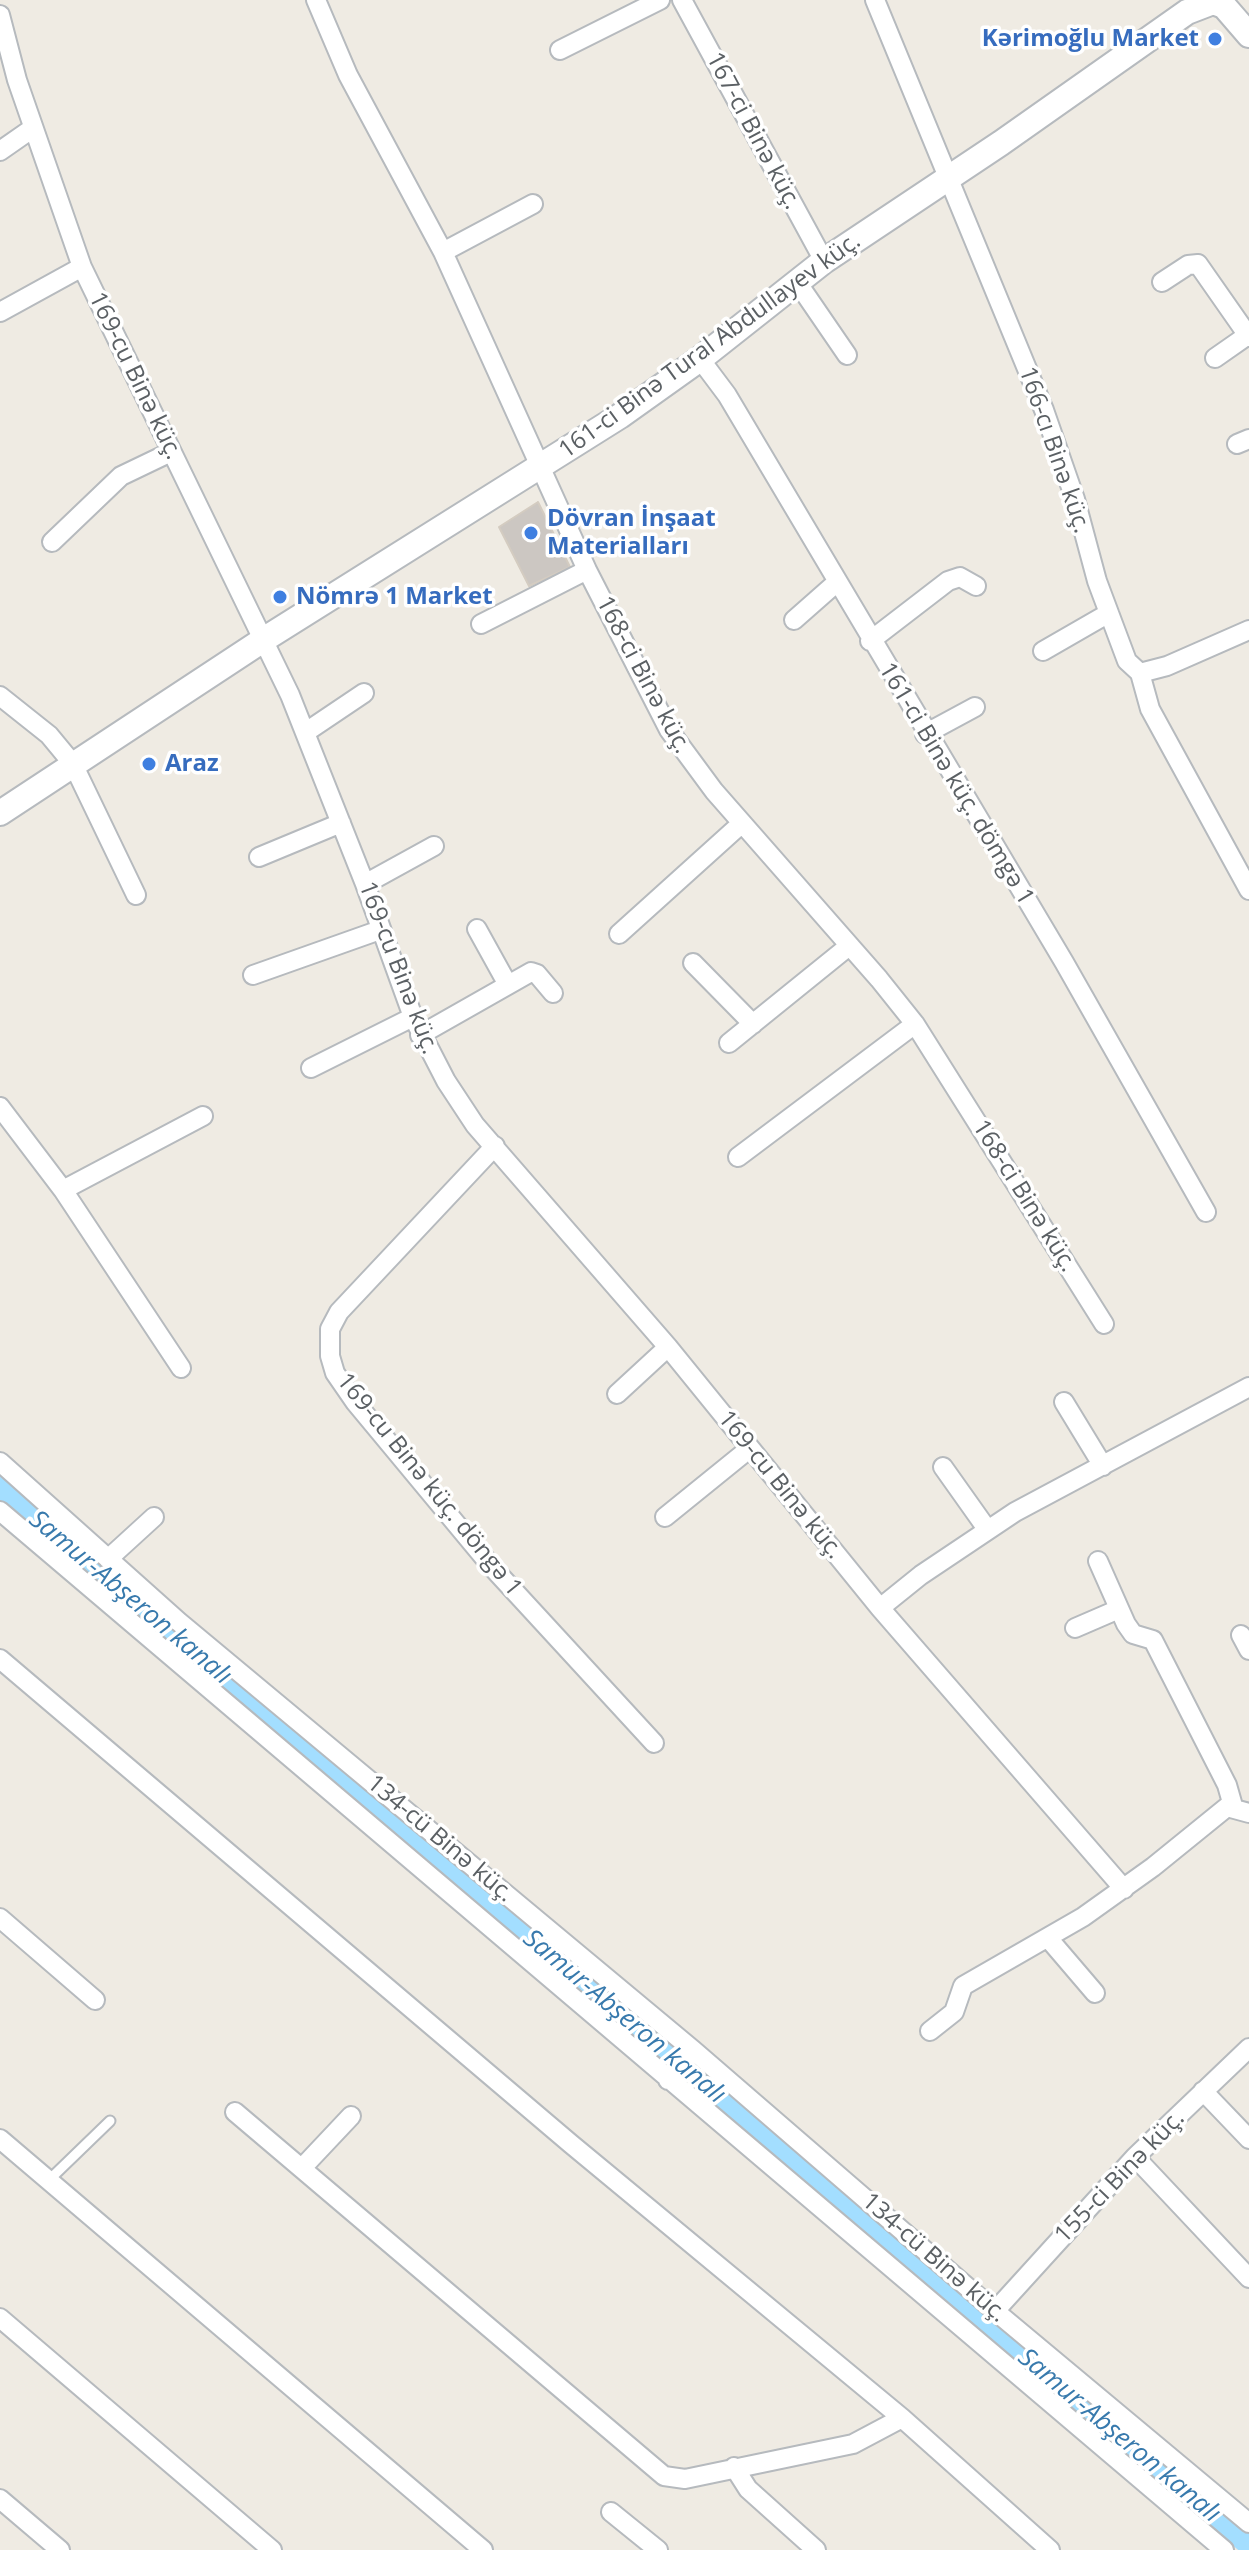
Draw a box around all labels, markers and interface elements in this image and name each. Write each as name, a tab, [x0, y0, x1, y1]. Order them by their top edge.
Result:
place label: Kərimoğlu Market	[982, 25, 1199, 53]
marker: Kərimoğlu Market	[1206, 30, 1224, 48]
street label: 167-ci Binə küç.	[699, 48, 807, 214]
street label: 161-ci Binə Tural Abdullayev küç.	[554, 227, 866, 465]
street label: 169-cu Binə küç.	[82, 288, 188, 464]
street label: 166-cı Binə küç.	[1012, 363, 1096, 537]
place label: Dövran İnşaat Materialları	[547, 505, 716, 561]
marker: Dövran İnşaat Materialları	[522, 524, 540, 542]
place label: Nömrə 1 Market	[296, 583, 493, 611]
marker: Nömrə 1 Market	[271, 588, 289, 606]
street label: 168-ci Binə küç.	[589, 592, 697, 758]
street label: 161-ci Binə küç. dömgə 1	[872, 658, 1040, 910]
place label: Araz	[165, 750, 219, 778]
marker: Araz	[140, 755, 158, 773]
street label: 169-cu Binə küç.	[352, 878, 444, 1058]
street label: 168-ci Binə küç.	[966, 1115, 1082, 1277]
street label: 169-cu Binə küç. döngə 1	[330, 1368, 528, 1602]
street label: 169-cu Binə küç.	[711, 1405, 849, 1565]
water label: Samur-Abşeron kanalı	[23, 1504, 237, 1692]
street label: 134-cü Binə küç.	[361, 1769, 519, 1909]
water label: Samur-Abşeron kanalı	[517, 1923, 731, 2111]
street label: 155-ci Binə küç.	[1049, 2104, 1191, 2250]
street label: 134-cü Binə küç.	[856, 2187, 1012, 2329]
water label: Samur-Abşeron kanalı	[1012, 2342, 1226, 2530]

